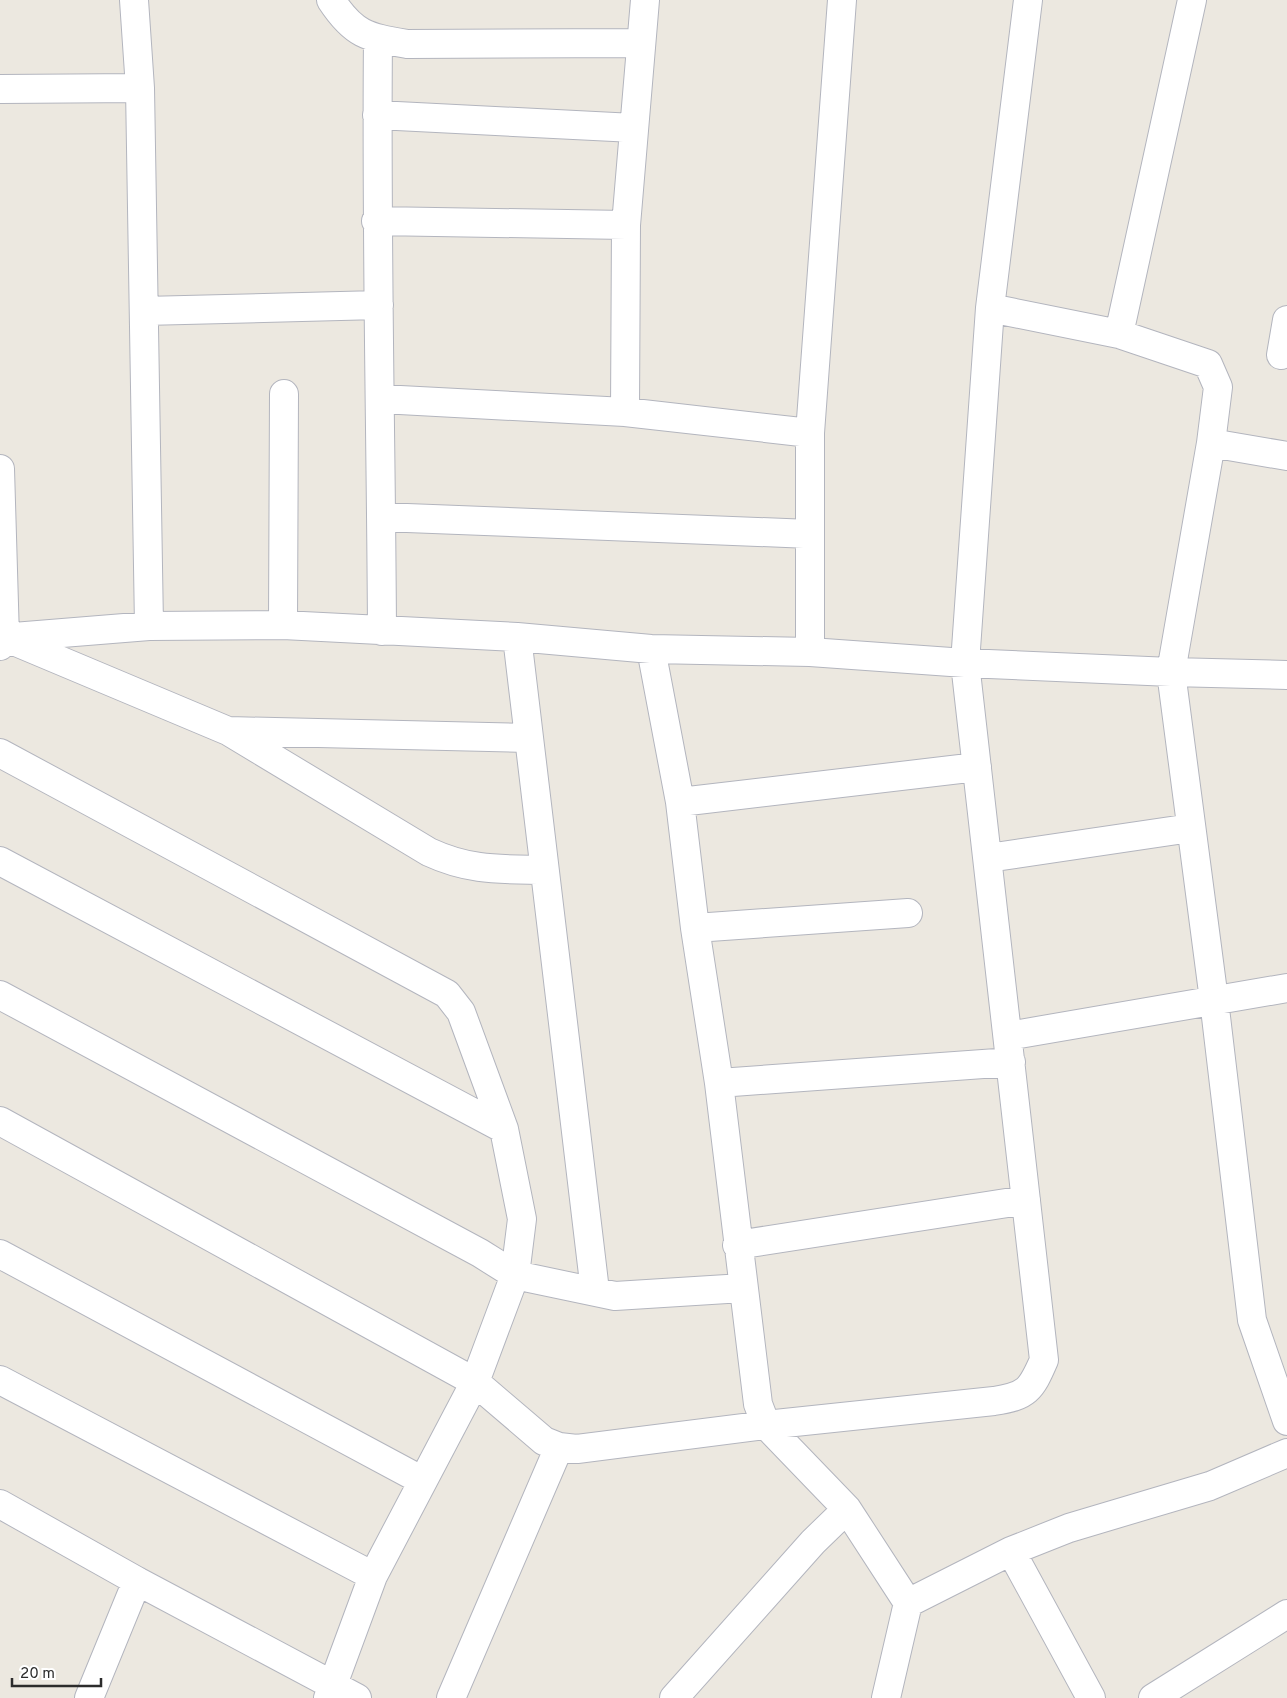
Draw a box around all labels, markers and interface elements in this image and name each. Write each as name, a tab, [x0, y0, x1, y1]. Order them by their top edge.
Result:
scale bar	[12, 1656, 101, 1688]
text: 20 m	[20, 1665, 55, 1684]

